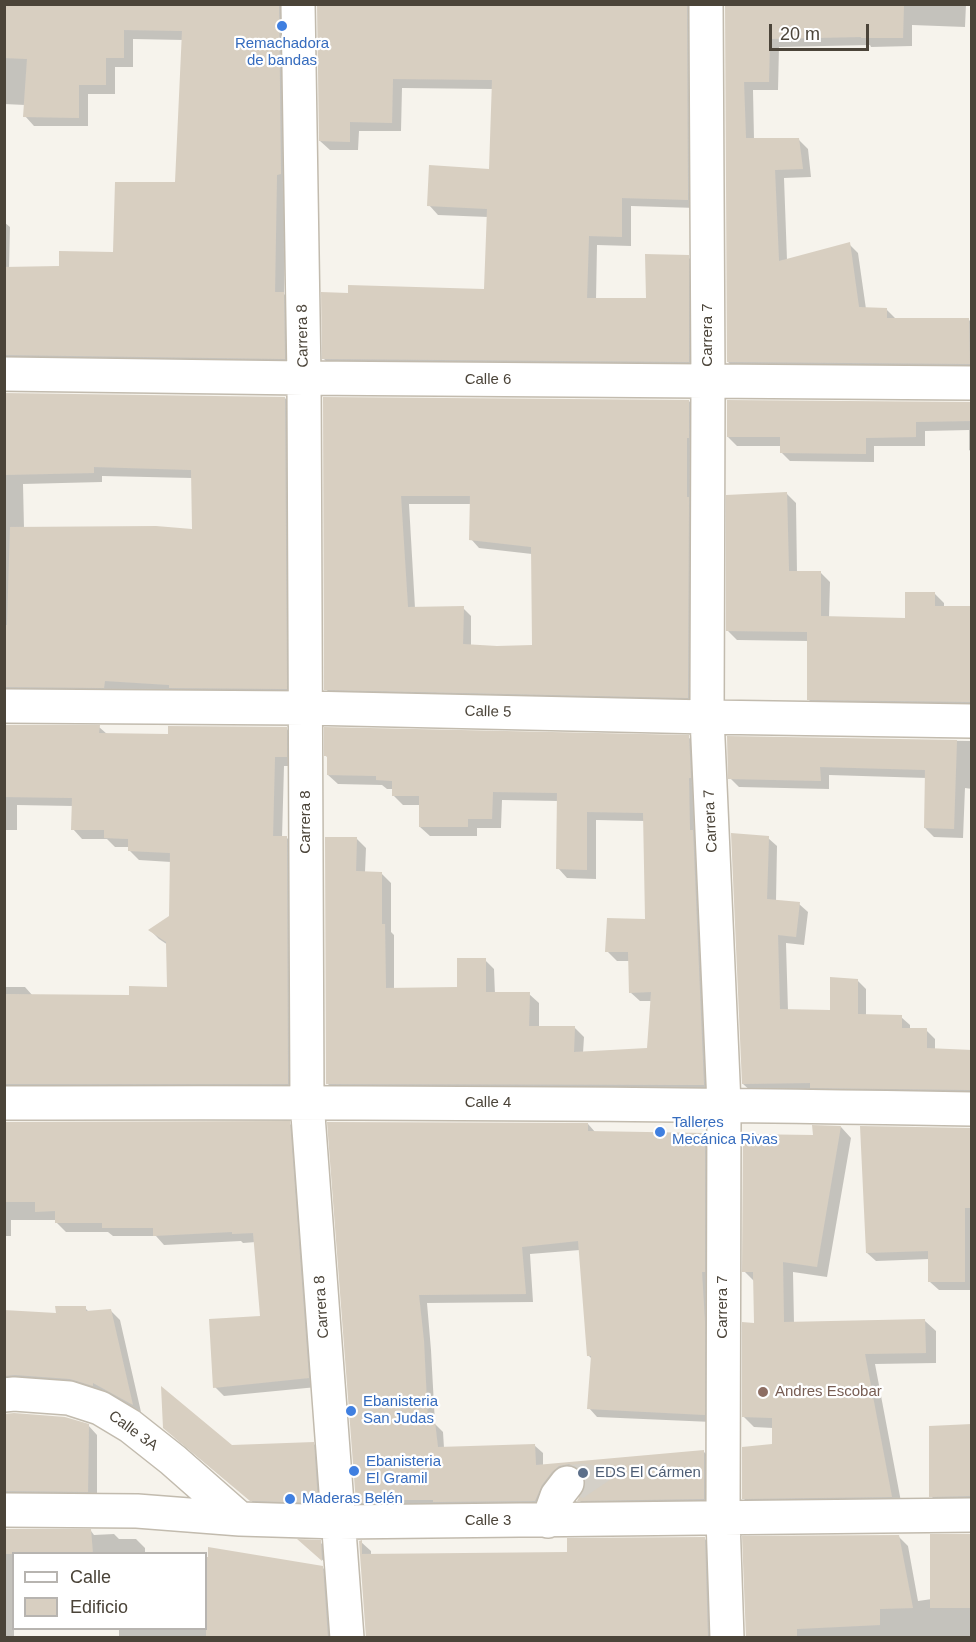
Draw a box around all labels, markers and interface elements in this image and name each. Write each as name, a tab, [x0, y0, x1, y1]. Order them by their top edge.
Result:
scale bar	[772, 12, 872, 50]
marker: Remachadora de bandas	[275, 19, 289, 33]
text: 20 m	[780, 24, 820, 44]
place label: Remachadora de bandas	[235, 35, 329, 70]
street label: Carrera 7	[699, 303, 717, 367]
street label: Carrera 8	[293, 304, 313, 368]
street label: Calle 6	[465, 371, 511, 389]
street label: Calle 5	[465, 703, 511, 721]
street label: Carrera 7	[700, 789, 722, 853]
street label: Carrera 8	[297, 790, 315, 854]
street label: Calle 4	[465, 1094, 511, 1112]
place label: Talleres Mecánica Rivas	[672, 1114, 778, 1149]
marker: Talleres Mecánica Rivas	[653, 1125, 667, 1139]
street label: Carrera 8	[311, 1275, 333, 1339]
street label: Carrera 7	[714, 1275, 732, 1339]
place label: Andres Escobar	[775, 1383, 882, 1401]
marker: Andres Escobar	[756, 1385, 770, 1399]
place label: Ebanisteria San Judas	[363, 1393, 438, 1428]
marker: Ebanisteria San Judas	[344, 1404, 358, 1418]
street label: Calle 3A	[105, 1407, 161, 1455]
place label: Ebanisteria El Gramil	[366, 1453, 441, 1488]
marker: Ebanisteria El Gramil	[347, 1464, 361, 1478]
place label: EDS El Cármen	[595, 1464, 701, 1482]
marker: EDS El Cármen	[576, 1466, 590, 1480]
place label: Maderas Belén	[302, 1490, 403, 1508]
marker: Maderas Belén	[283, 1492, 297, 1506]
street label: Calle 3	[465, 1512, 511, 1530]
legend	[12, 1552, 207, 1630]
text: Calle	[70, 1567, 111, 1587]
text: Edificio	[70, 1597, 128, 1617]

